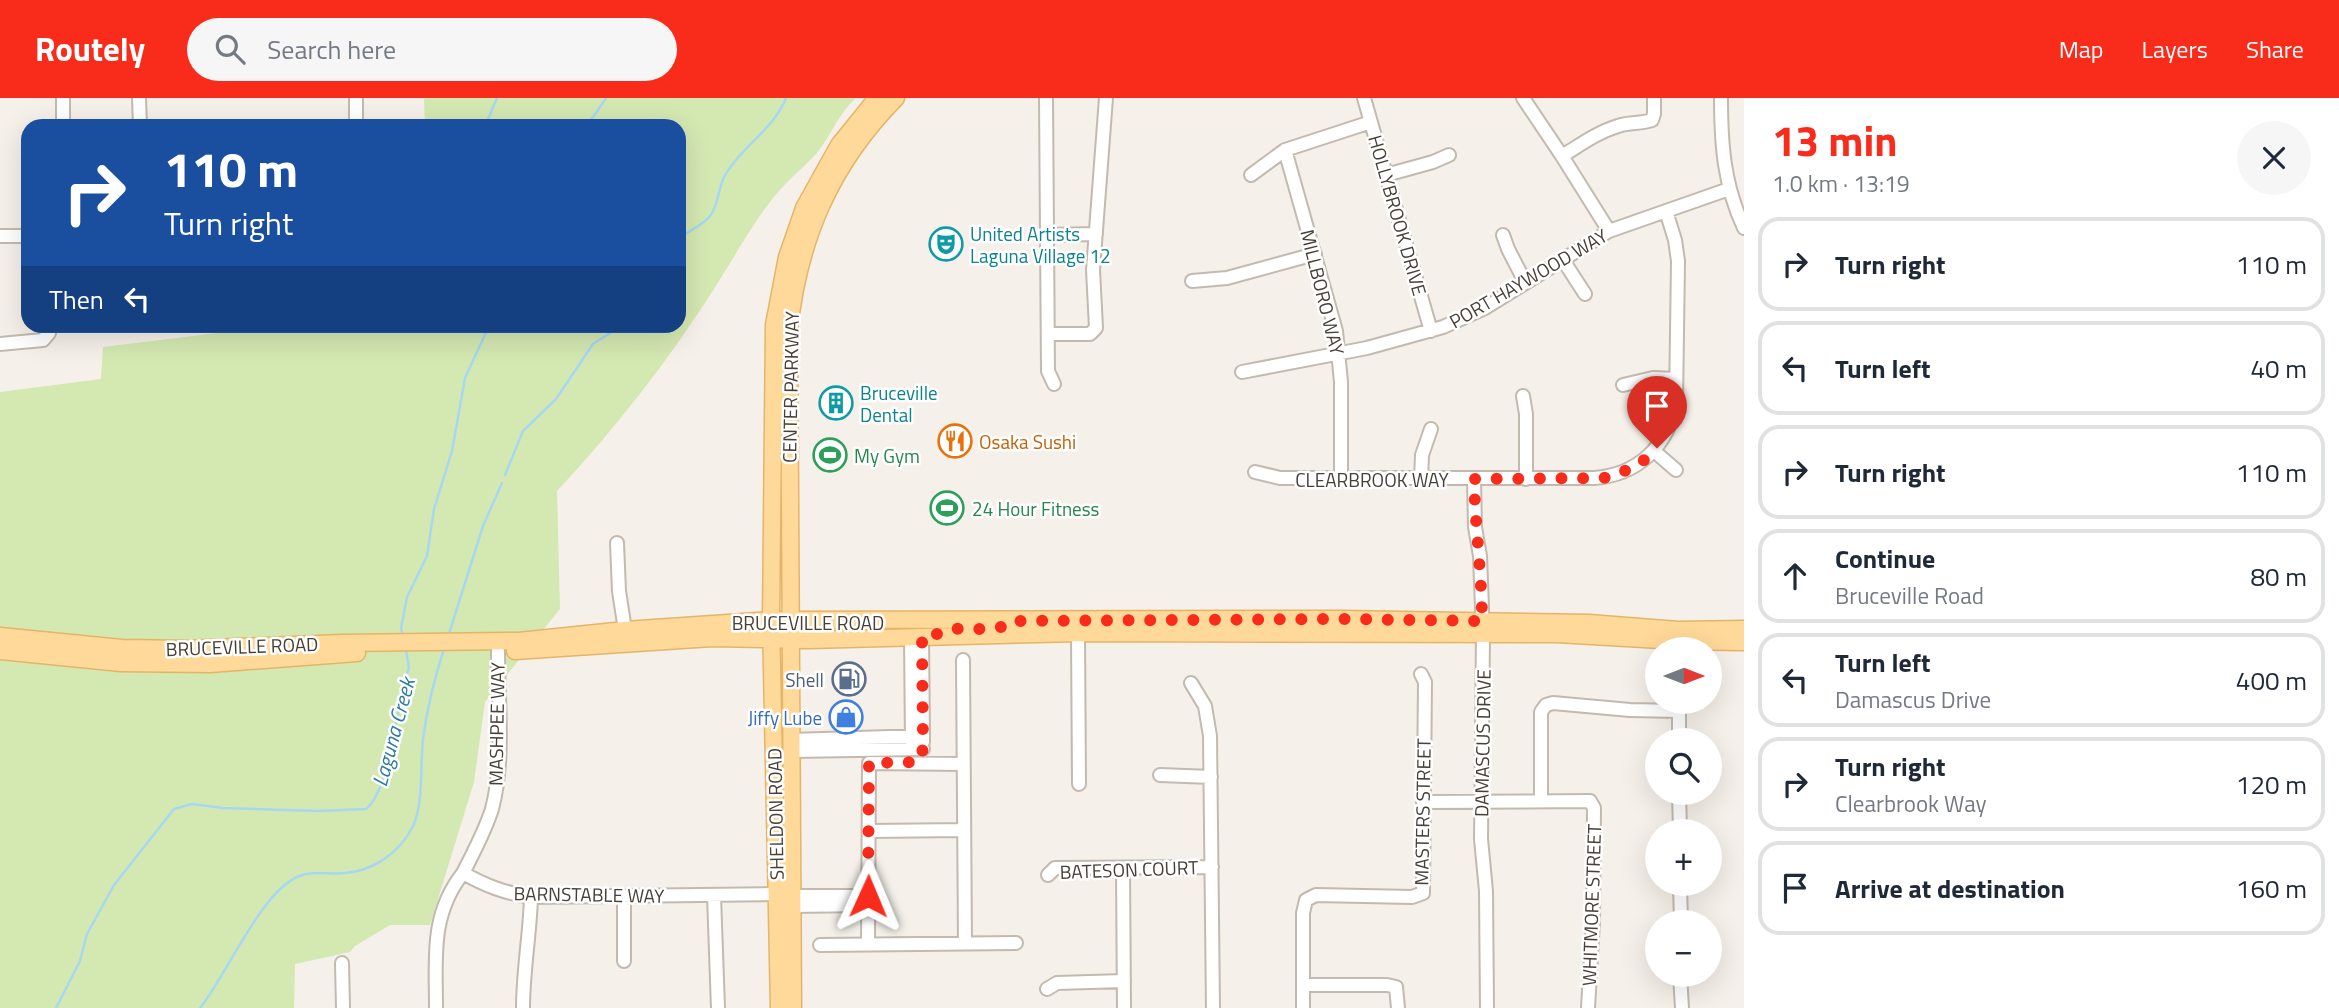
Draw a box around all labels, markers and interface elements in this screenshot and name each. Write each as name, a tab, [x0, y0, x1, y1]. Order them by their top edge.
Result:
search box	[187, 18, 677, 81]
text: Routely	[35, 24, 145, 74]
icon: search	[211, 30, 249, 68]
text: Search here	[267, 30, 396, 69]
text: Map	[2059, 31, 2104, 67]
text: Layers	[2142, 31, 2208, 67]
text: Share	[2246, 31, 2304, 67]
text: 13 min	[1772, 108, 1898, 172]
button: close	[2237, 121, 2311, 195]
text: 110 m	[164, 131, 298, 206]
street label: HOLLYBROOK DRIVE	[1361, 131, 1435, 299]
icon: right	[49, 147, 140, 238]
text: 1.0 km · 13:19	[1772, 166, 1910, 201]
text: Turn right	[164, 199, 293, 247]
place label: United Artists Laguna Village 12	[970, 219, 1111, 270]
street label: PORT HAYWOOD WAY	[1444, 220, 1613, 335]
theatre icon: United Artists Laguna Village 12	[927, 225, 965, 263]
street label: MILLBORO WAY	[1293, 226, 1353, 359]
icon: right	[1776, 245, 1814, 283]
text: Turn right	[1835, 245, 1946, 284]
text: 110 m	[2236, 245, 2307, 284]
text: Then	[49, 280, 104, 319]
icon: left	[118, 280, 156, 318]
street label: CENTER PARKWAY	[774, 310, 806, 463]
icon: left	[1776, 349, 1814, 387]
text: Turn left	[1835, 349, 1930, 388]
text: 40 m	[2250, 349, 2307, 388]
pin	[1627, 376, 1687, 448]
place label: Bruceville Dental	[860, 378, 938, 429]
building icon: Bruceville Dental	[817, 384, 855, 422]
icon: arrive	[1638, 387, 1676, 425]
restaurant icon: Osaka Sushi	[936, 422, 974, 460]
place label: Osaka Sushi	[979, 427, 1076, 456]
sports icon: My Gym	[811, 436, 849, 474]
place label: My Gym	[854, 441, 920, 470]
icon: right	[1776, 453, 1814, 491]
text: Turn right	[1835, 453, 1946, 492]
text: 110 m	[2236, 453, 2307, 492]
street label: CLEARBROOK WAY	[1295, 465, 1450, 494]
sports icon: 24 Hour Fitness	[928, 489, 966, 527]
place label: 24 Hour Fitness	[972, 494, 1100, 523]
text: Continue	[1835, 539, 1935, 578]
icon: ahead	[1776, 557, 1814, 595]
text: 80 m	[2250, 557, 2307, 596]
text: Bruceville Road	[1835, 578, 1984, 613]
street label: BRUCEVILLE ROAD	[732, 608, 884, 637]
street label: BRUCEVILLE ROAD	[165, 629, 319, 663]
north arrow	[1645, 637, 1722, 714]
map controls	[1645, 637, 1722, 987]
text: Turn left	[1835, 643, 1930, 682]
fuel station icon: Shell	[830, 660, 868, 698]
street label: MASHPEE WAY	[480, 661, 512, 786]
icon: left	[1776, 661, 1814, 699]
text: 400 m	[2236, 661, 2307, 700]
place label: Shell	[785, 665, 824, 694]
street label: DAMASCUS DRIVE	[1466, 669, 1498, 817]
water label: Laguna Creek	[363, 672, 424, 790]
text: Damascus Drive	[1835, 682, 1991, 717]
shop icon: Jiffy Lube	[827, 698, 865, 736]
place label: Jiffy Lube	[748, 703, 822, 732]
button: search	[1645, 728, 1722, 805]
street label: MASTERS STREET	[1406, 738, 1438, 886]
text: Turn right	[1835, 747, 1946, 786]
street label: SHELDON ROAD	[759, 748, 791, 880]
icon: right	[1776, 765, 1814, 803]
text: 120 m	[2236, 765, 2307, 804]
text: Clearbrook Way	[1835, 786, 1987, 821]
button: +	[1645, 819, 1722, 896]
street label: WHITMORE STREET	[1574, 823, 1608, 987]
street label: BATESON COURT	[1059, 852, 1199, 886]
position arrow	[831, 859, 905, 933]
icon: arrive	[1776, 869, 1814, 907]
text: Arrive at destination	[1835, 869, 2065, 908]
text: 160 m	[2236, 869, 2307, 908]
street label: BARNSTABLE WAY	[513, 878, 665, 910]
button: −	[1645, 910, 1722, 987]

